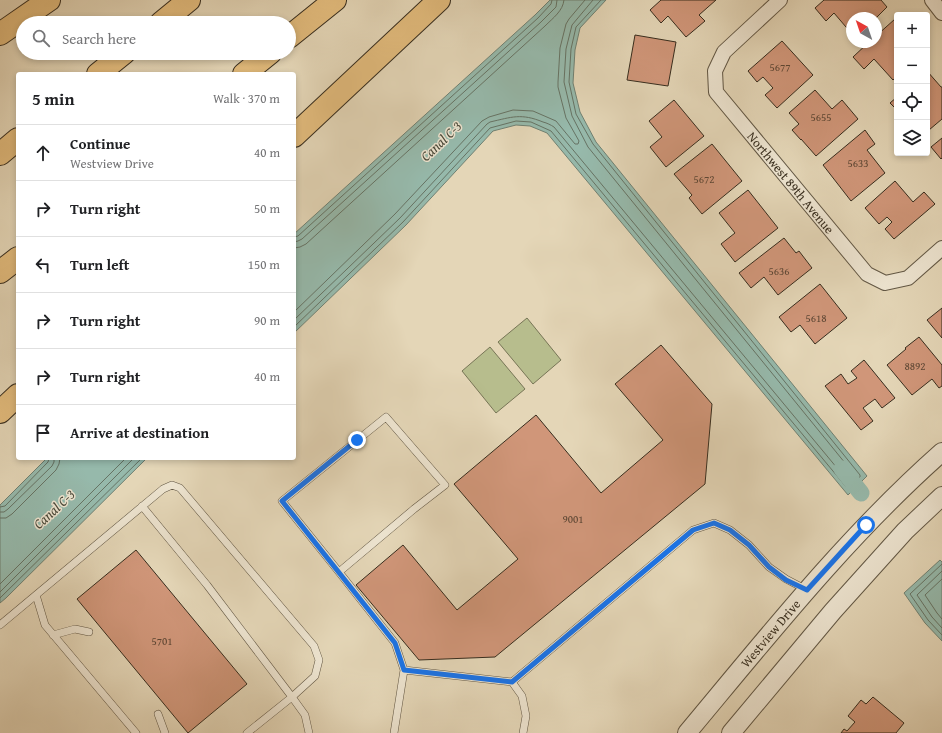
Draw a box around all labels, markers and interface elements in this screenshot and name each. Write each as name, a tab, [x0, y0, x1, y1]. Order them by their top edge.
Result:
north arrow	[846, 12, 882, 48]
map controls	[894, 12, 930, 156]
button: +	[894, 12, 930, 48]
search box	[16, 16, 296, 60]
icon: search	[30, 27, 52, 49]
text: Search here	[62, 28, 136, 49]
button: −	[894, 48, 930, 84]
house number: 5677	[769, 59, 791, 75]
button: locate	[894, 84, 930, 120]
text: 5 min	[32, 86, 74, 111]
text: Walk · 370 m	[213, 89, 280, 108]
house number: 5655	[810, 109, 832, 125]
water label: Canal C-3	[416, 116, 466, 166]
button: layers	[894, 120, 930, 156]
street label: Northwest 89th Avenue	[743, 128, 839, 238]
text: Continue	[70, 133, 131, 154]
icon: ahead	[32, 142, 54, 164]
text: 40 m	[254, 143, 280, 162]
text: Westview Drive	[70, 154, 154, 173]
house number: 5633	[847, 155, 869, 171]
house number: 5672	[693, 171, 715, 187]
icon: right	[32, 198, 54, 220]
text: Turn right	[70, 198, 141, 219]
text: 50 m	[254, 199, 280, 218]
icon: left	[32, 254, 54, 276]
text: Turn left	[70, 254, 129, 275]
text: 150 m	[248, 255, 280, 274]
house number: 5636	[768, 263, 790, 279]
icon: right	[32, 310, 54, 332]
text: Turn right	[70, 310, 141, 331]
house number: 5618	[805, 310, 827, 326]
text: 90 m	[254, 311, 280, 330]
house number: 8892	[904, 358, 926, 374]
icon: right	[32, 366, 54, 388]
text: Turn right	[70, 366, 141, 387]
text: 40 m	[254, 367, 280, 386]
icon: arrive	[32, 422, 54, 444]
text: Arrive at destination	[70, 422, 209, 443]
route end	[348, 431, 366, 449]
water label: Canal C-3	[29, 484, 79, 533]
house number: 9001	[562, 511, 584, 527]
route start	[857, 516, 875, 534]
street label: Westview Drive	[736, 595, 805, 672]
house number: 5701	[151, 633, 173, 649]

